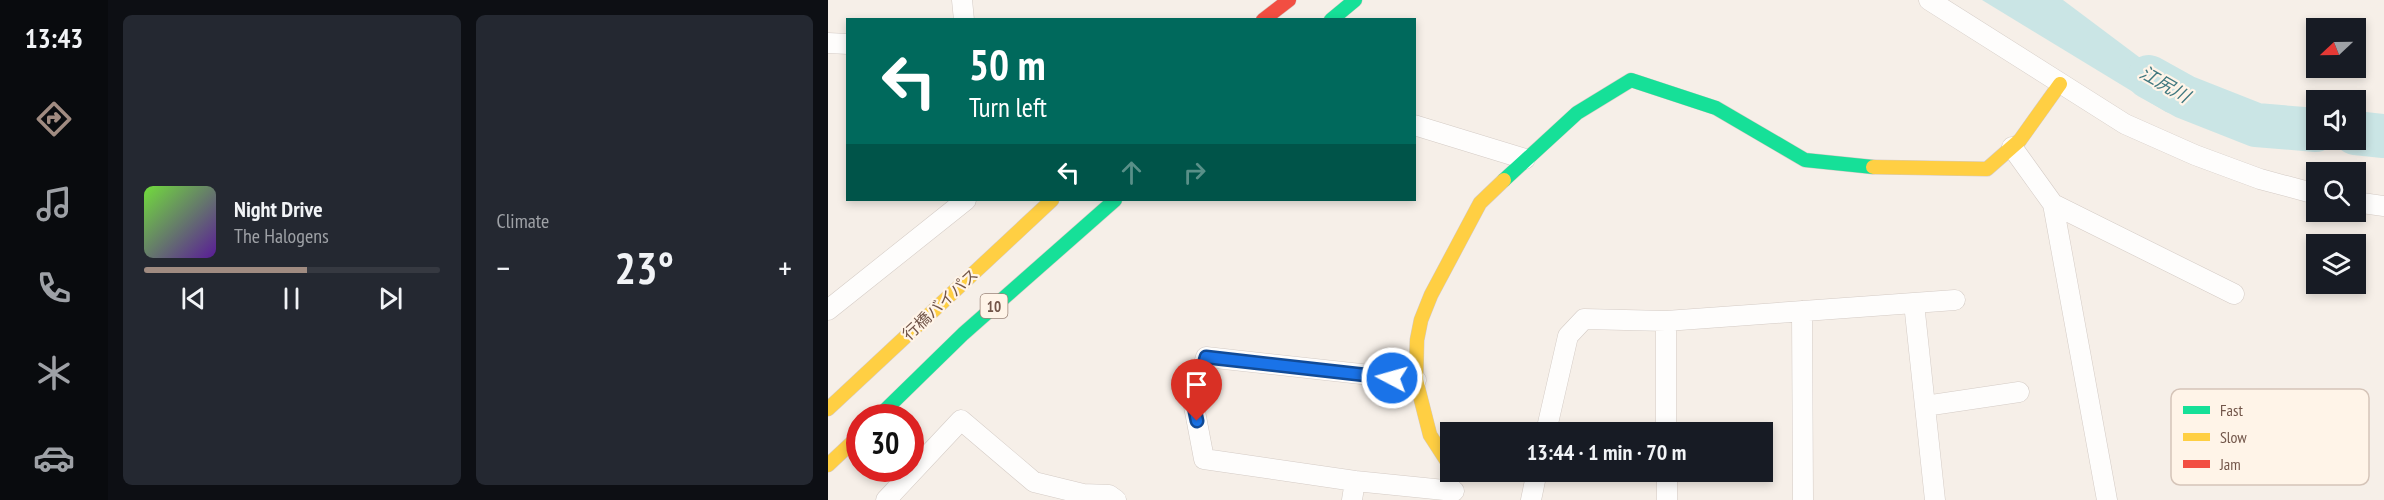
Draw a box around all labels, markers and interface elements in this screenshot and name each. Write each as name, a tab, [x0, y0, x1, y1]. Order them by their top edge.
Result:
north arrow	[2306, 18, 2366, 78]
map controls	[2306, 18, 2366, 294]
text: 13:43	[25, 21, 83, 55]
text: 50 m	[969, 37, 1046, 92]
icon: left	[870, 42, 948, 120]
water label: 江尻川	[2136, 61, 2196, 108]
text: Turn left	[969, 90, 1047, 124]
button: sound	[2306, 90, 2366, 150]
icon: directions	[33, 98, 75, 140]
icon: left	[1052, 156, 1085, 189]
icon: ahead	[1115, 156, 1148, 189]
icon: right	[1178, 156, 1211, 189]
button: search	[2306, 162, 2366, 222]
icon: music	[33, 183, 75, 225]
text: Night Drive	[234, 195, 323, 223]
text: Climate	[497, 208, 549, 234]
text: The Halogens	[234, 223, 329, 249]
button: layers	[2306, 234, 2366, 294]
text: 23°	[615, 238, 674, 296]
text: −	[497, 246, 510, 289]
text: +	[778, 246, 792, 289]
street label: 行橋バイパス	[898, 264, 982, 344]
icon: phone	[33, 267, 75, 309]
icon: previous	[177, 282, 210, 315]
icon: pause	[275, 282, 308, 315]
icon: next	[374, 282, 407, 315]
road number: 10	[980, 294, 1008, 318]
position arrow	[1360, 346, 1424, 410]
icon: climate	[33, 352, 75, 394]
pin	[1171, 359, 1222, 421]
icon: arrive	[1180, 368, 1213, 401]
legend	[2171, 389, 2369, 485]
text: Fast	[2220, 400, 2243, 420]
speed limit sign: 30	[846, 404, 924, 482]
text: Slow	[2220, 427, 2247, 447]
icon: car	[33, 437, 75, 479]
text: 13:44 · 1 min · 70 m	[1527, 438, 1686, 466]
text: Jam	[2219, 454, 2241, 474]

